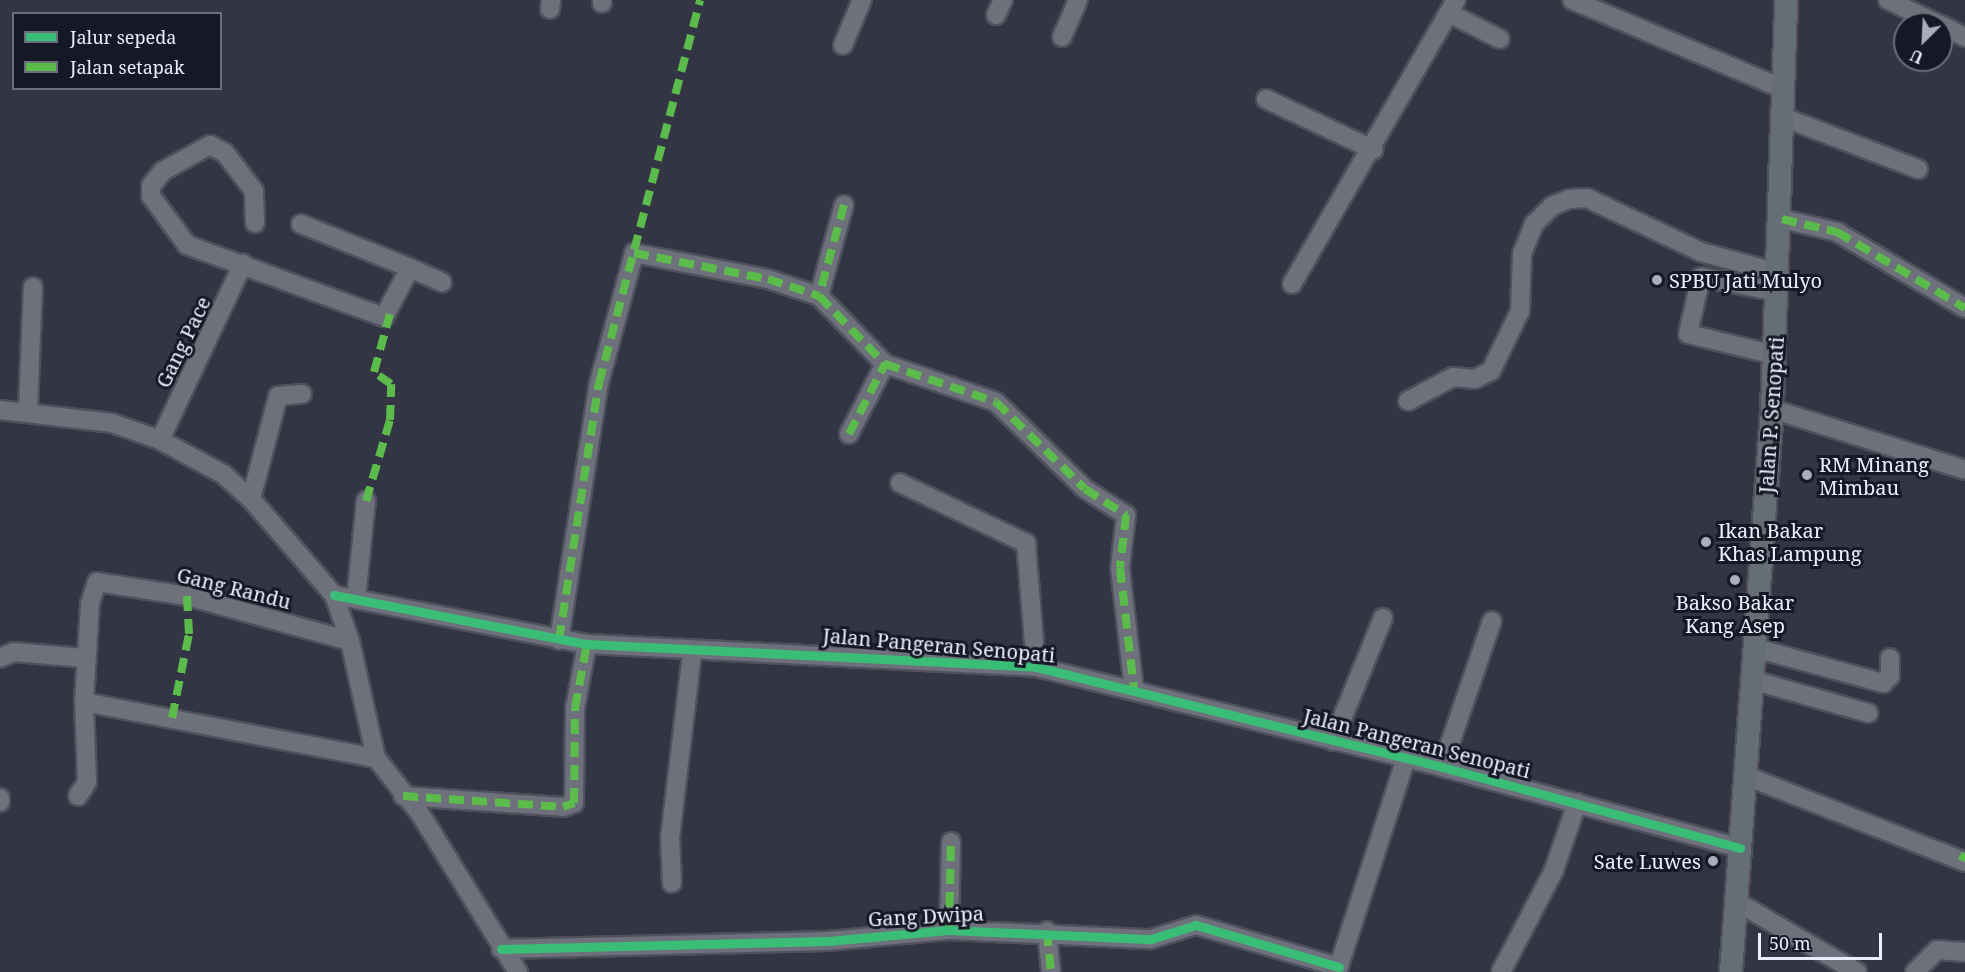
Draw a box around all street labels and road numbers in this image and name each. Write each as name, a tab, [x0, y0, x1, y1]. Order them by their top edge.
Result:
street label: Gang Pace	[151, 293, 215, 391]
street label: Jalan P. Senopati	[1754, 336, 1788, 494]
street label: Gang Randu	[174, 562, 294, 614]
street label: Jalan Pangeran Senopati	[822, 623, 1056, 667]
street label: Jalan Pangeran Senopati	[1301, 703, 1533, 783]
street label: Gang Dwipa	[867, 901, 985, 931]

